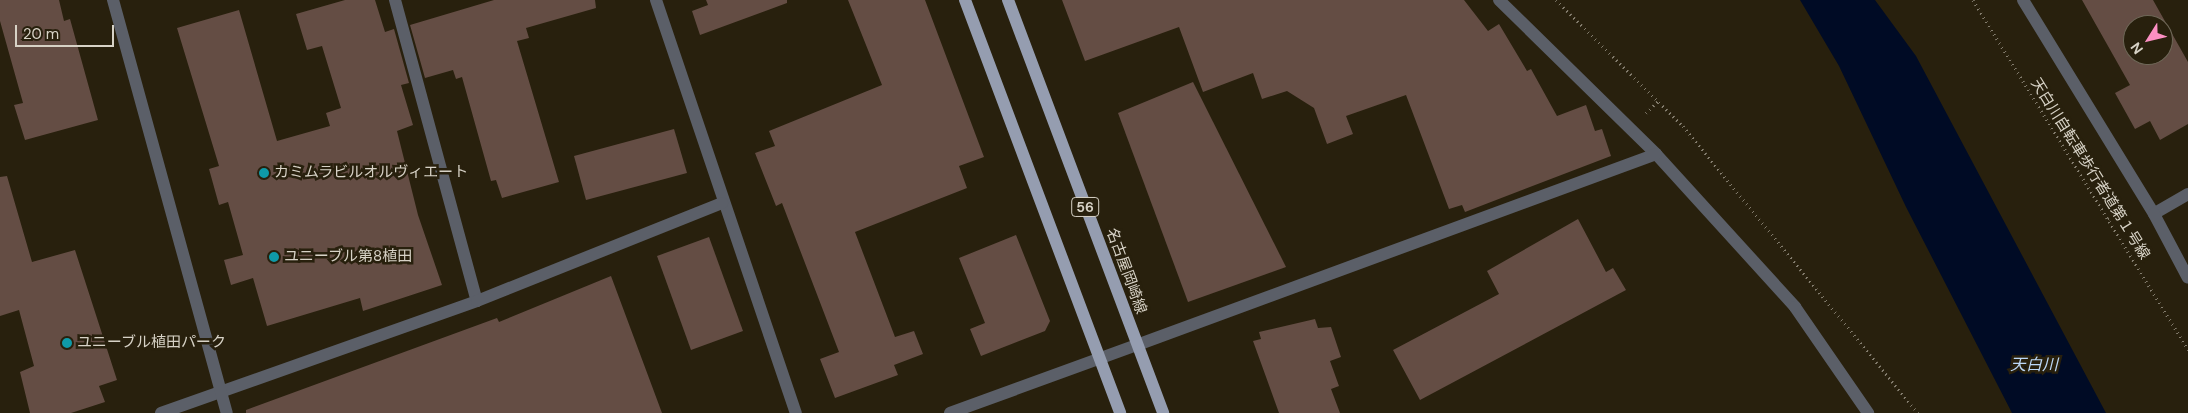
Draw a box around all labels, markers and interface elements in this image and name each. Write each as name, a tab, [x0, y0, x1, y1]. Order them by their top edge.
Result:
scale bar	[18, 15, 116, 47]
north arrow	[2123, 15, 2173, 65]
text: 20 m	[23, 24, 59, 44]
text: N	[2126, 39, 2147, 58]
street label: 天白川自転車歩行者道第１号線	[2027, 75, 2153, 263]
place label: カミムラビルオルヴィエート	[274, 164, 469, 182]
marker: カミムラビルオルヴィエート	[258, 167, 270, 179]
road number: 56	[1070, 196, 1100, 218]
street label: 名古屋岡崎線	[1102, 226, 1150, 316]
place label: ユニーブル第8植田	[284, 248, 413, 266]
marker: ユニーブル第8植田	[268, 251, 280, 263]
place label: ユニーブル植田パーク	[77, 334, 227, 352]
marker: ユニーブル植田パーク	[61, 337, 73, 349]
water label: 天白川	[2010, 355, 2058, 375]

